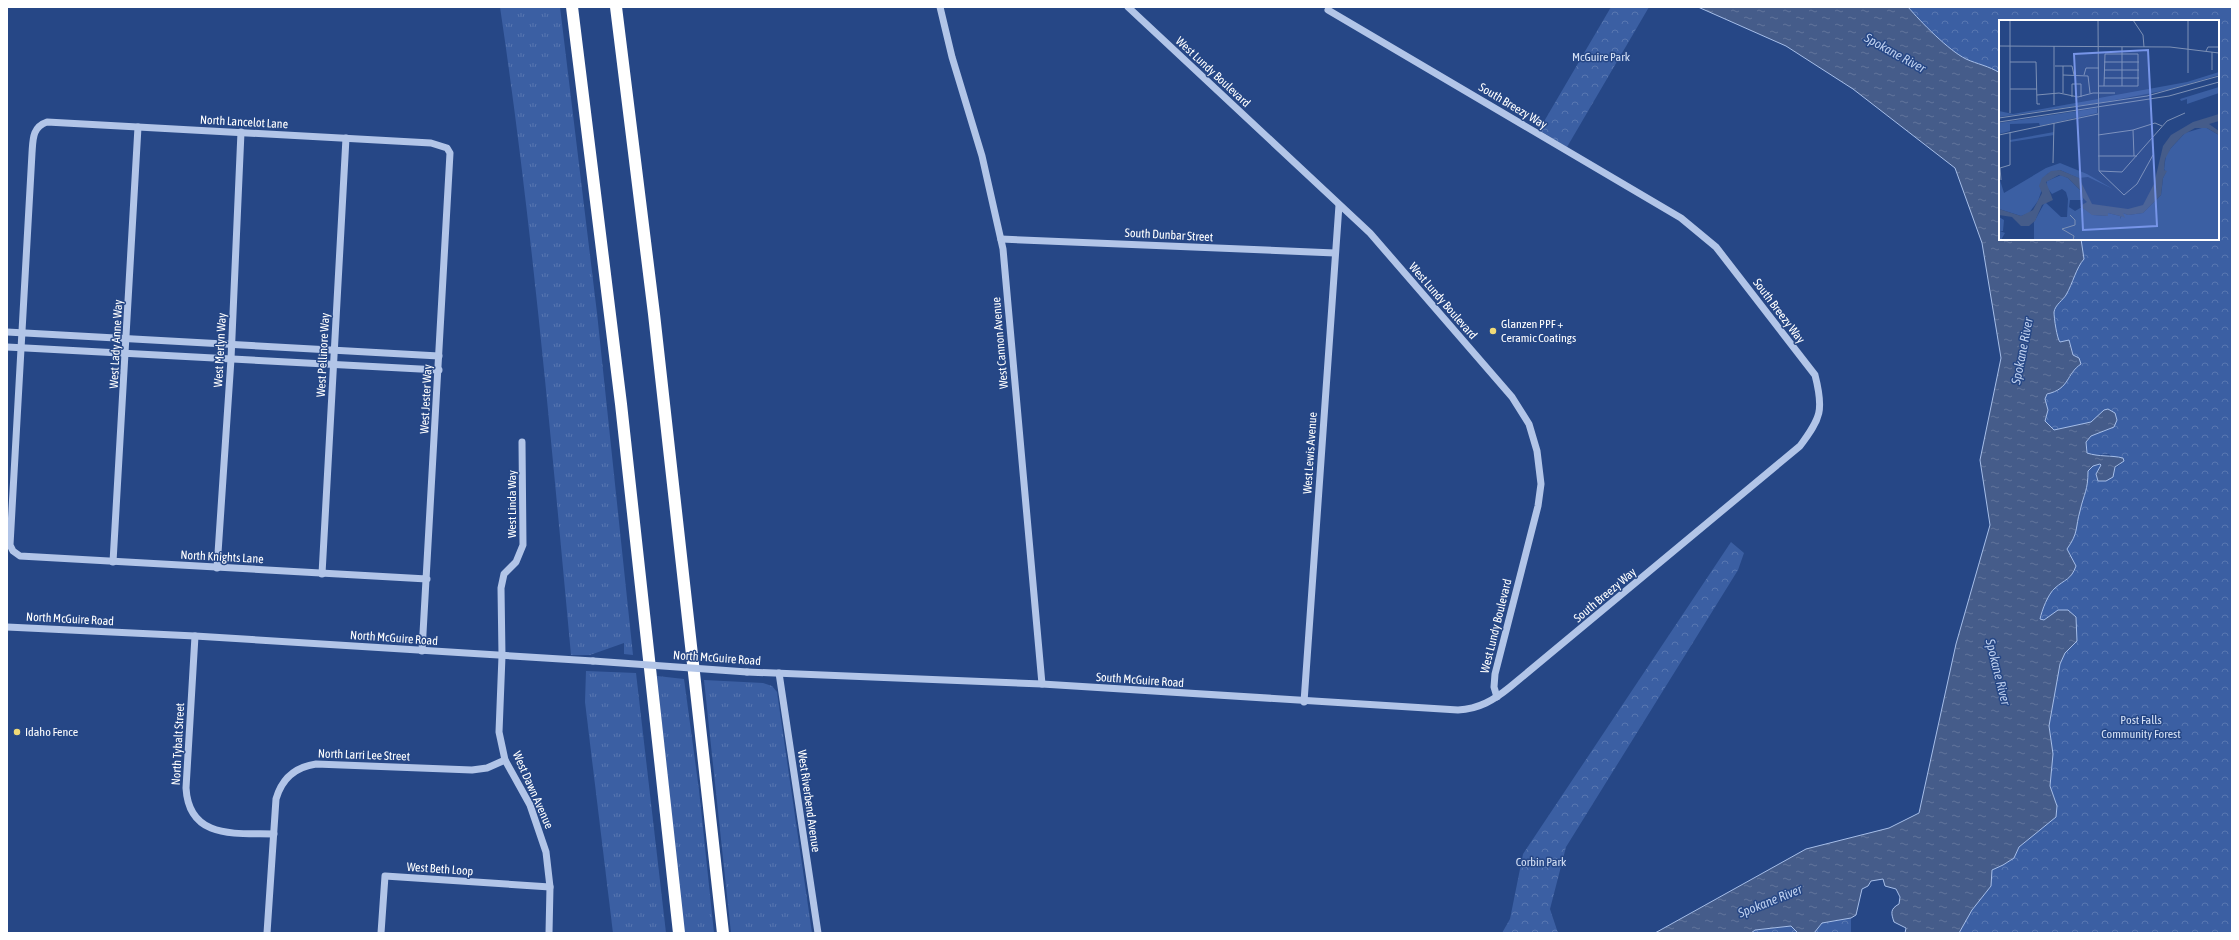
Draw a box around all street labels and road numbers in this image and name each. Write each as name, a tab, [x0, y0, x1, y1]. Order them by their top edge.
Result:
street label: West Lundy Boulevard	[1173, 34, 1253, 110]
street label: South Breezy Way	[1476, 80, 1550, 132]
street label: North Lancelot Lane	[200, 113, 288, 131]
street label: South Dunbar Street	[1124, 226, 1214, 244]
street label: West Lundy Boulevard	[1406, 260, 1480, 342]
street label: South Breezy Way	[1750, 276, 1808, 346]
street label: West Cannon Avenue	[989, 297, 1011, 389]
street label: West Lady Anne Way	[107, 299, 125, 389]
street label: West Merlyn Way	[211, 312, 229, 388]
street label: West Pellinore Way	[314, 312, 332, 398]
street label: West Jester Way	[417, 364, 435, 434]
street label: West Lewis Avenue	[1300, 412, 1320, 494]
street label: West Linda Way	[505, 470, 519, 538]
street label: North Knights Lane	[180, 548, 264, 566]
street label: South Breezy Way	[1571, 565, 1639, 625]
street label: West Lundy Boulevard	[1477, 577, 1515, 675]
street label: North McGuire Road	[26, 610, 114, 628]
street label: North McGuire Road	[350, 628, 438, 648]
street label: North McGuire Road	[673, 648, 761, 668]
street label: South McGuire Road	[1095, 670, 1185, 690]
street label: North Tybalt Street	[169, 702, 187, 786]
street label: North Larri Lee Street	[318, 746, 411, 764]
street label: West Dawn Avenue	[510, 749, 556, 831]
street label: West Riverbend Avenue	[795, 749, 823, 853]
street label: West Beth Loop	[406, 860, 474, 878]

